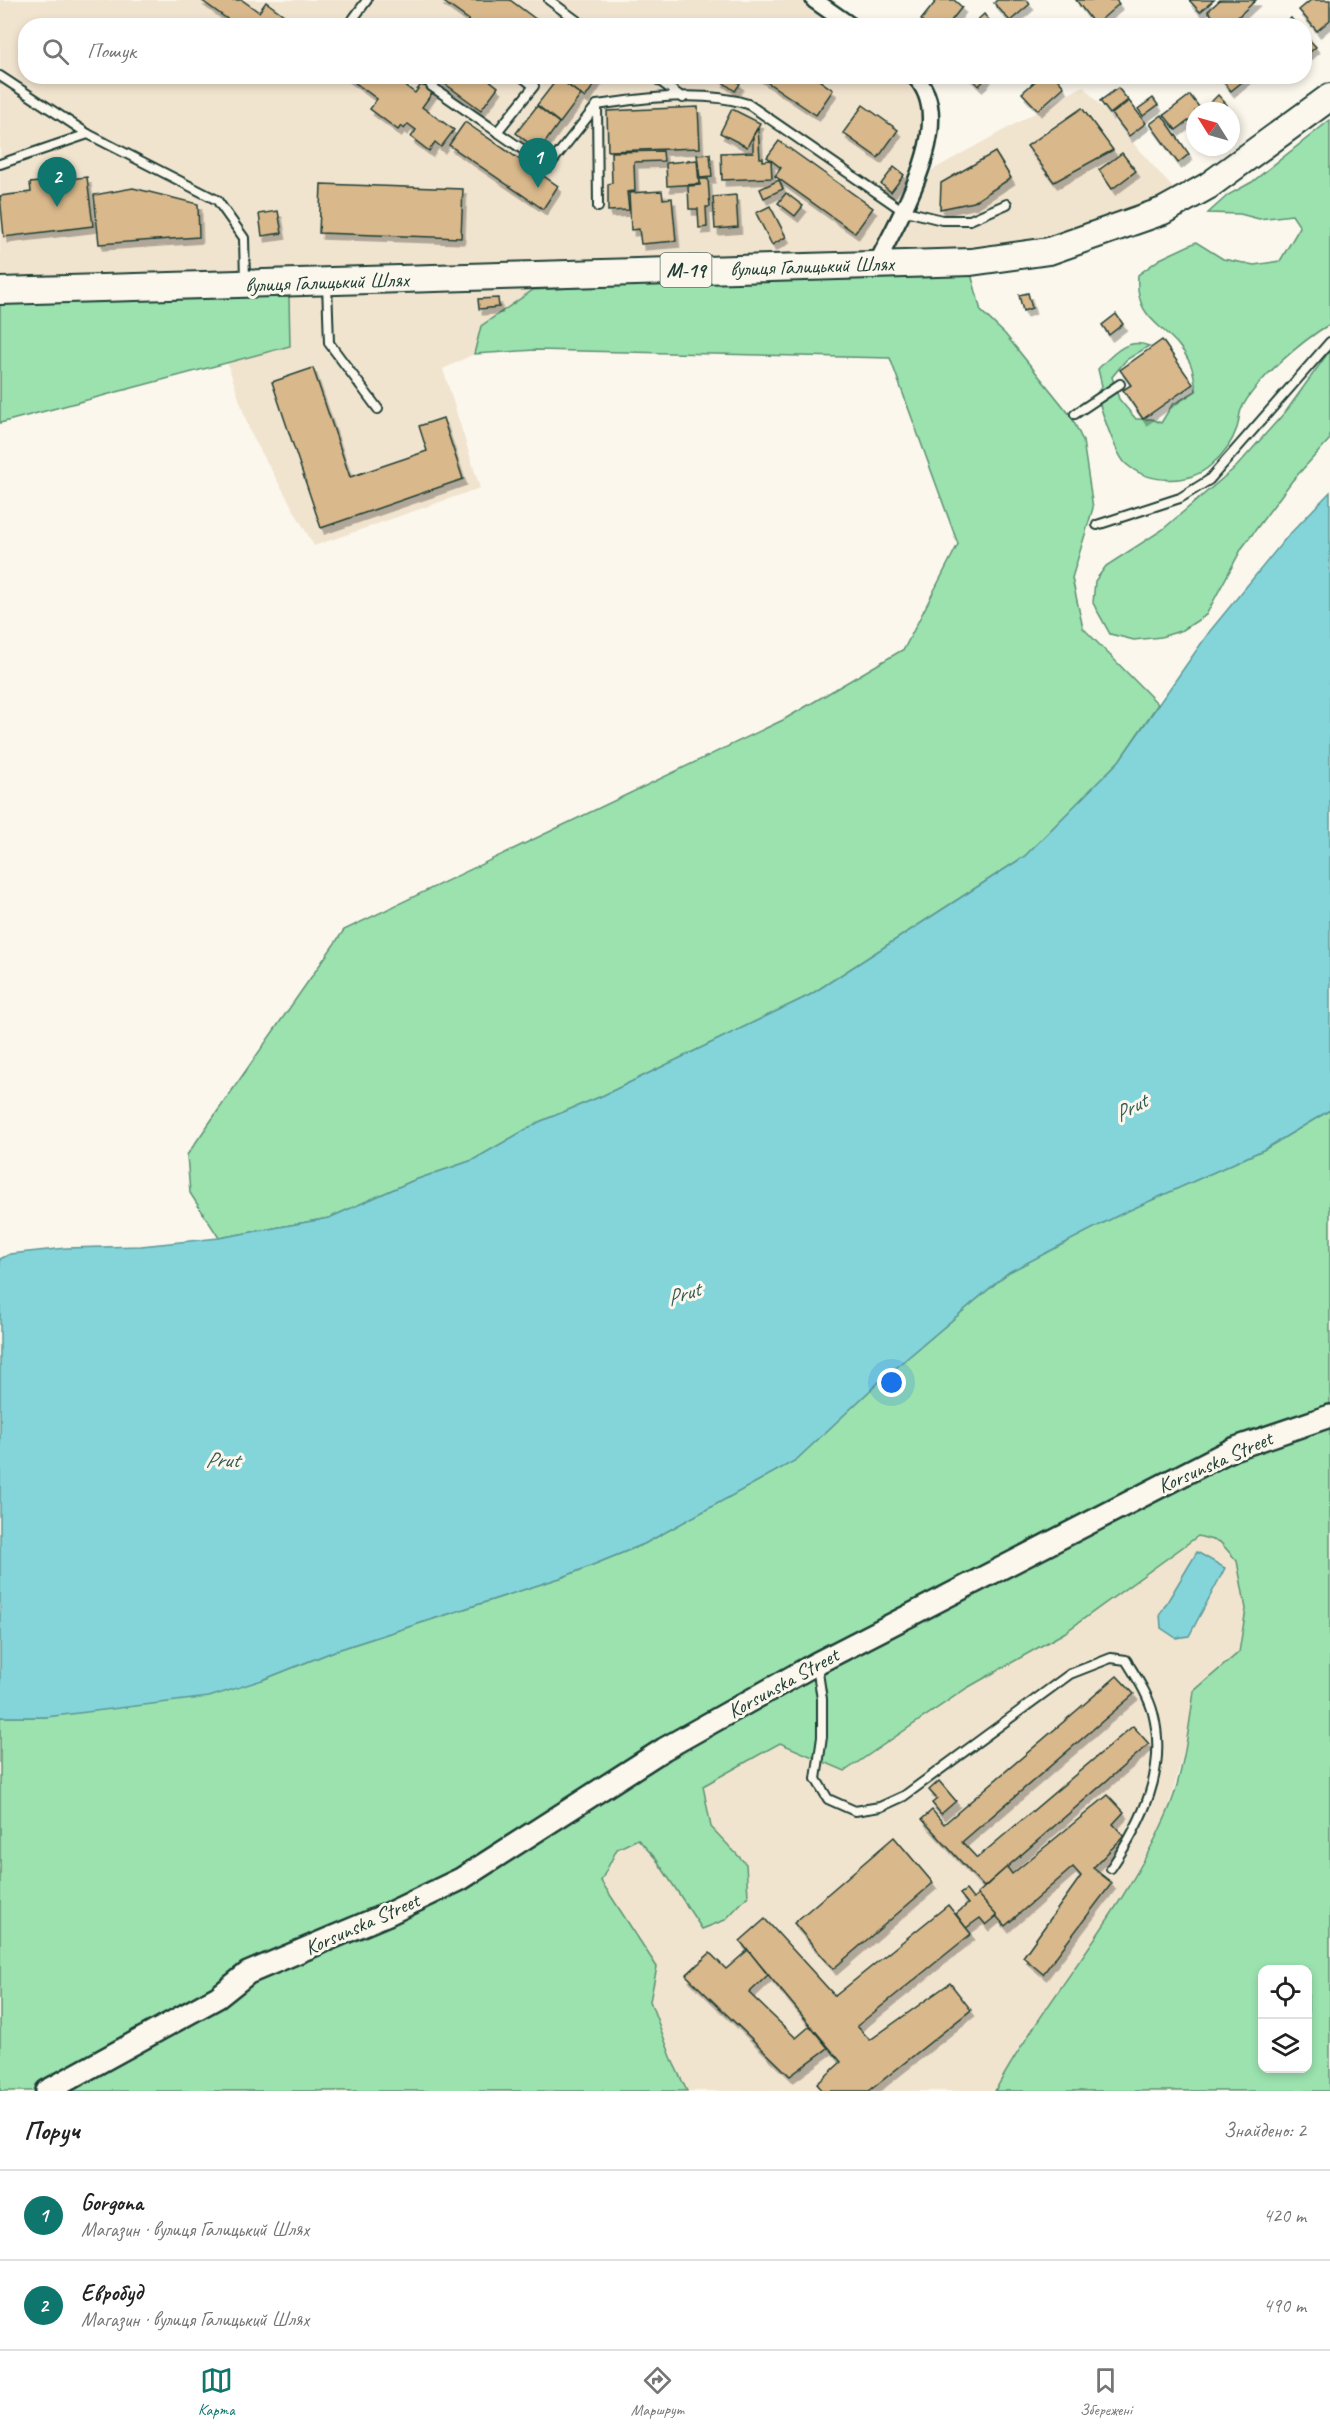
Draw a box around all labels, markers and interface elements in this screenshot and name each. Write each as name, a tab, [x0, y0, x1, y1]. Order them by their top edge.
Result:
search box	[18, 18, 1312, 84]
icon: search	[39, 35, 72, 68]
text: Пошук	[87, 37, 136, 65]
north arrow	[1186, 102, 1240, 156]
pin: 1	[518, 138, 558, 188]
pin: 2	[38, 158, 76, 207]
street label: вулиця Галицький Шлях	[730, 250, 896, 282]
road number: М-19	[660, 253, 712, 287]
street label: вулиця Галицький Шлях	[245, 266, 411, 298]
water label: Prut	[1109, 1085, 1156, 1128]
water label: Prut	[663, 1274, 708, 1313]
your location	[877, 1368, 906, 1397]
street label: Korsunska Street	[1154, 1424, 1278, 1499]
water label: Prut	[205, 1446, 243, 1474]
street label: Korsunska Street	[723, 1641, 845, 1724]
street label: Korsunska Street	[301, 1886, 425, 1961]
map controls	[1258, 1965, 1312, 2073]
button: locate	[1258, 1965, 1312, 2019]
button: layers	[1258, 2019, 1312, 2073]
text: Поруч	[24, 2114, 80, 2147]
text: Знайдено: 2	[1224, 2118, 1306, 2143]
text: Gorgona	[81, 2189, 143, 2217]
text: 1	[39, 2203, 48, 2228]
text: 420 m	[1263, 2203, 1306, 2228]
text: Магазин · вулиця Галицький Шлях	[81, 2217, 309, 2242]
text: Евробуд	[81, 2279, 143, 2307]
text: 2	[39, 2293, 48, 2318]
text: 490 m	[1263, 2293, 1306, 2318]
text: Магазин · вулиця Галицький Шлях	[81, 2307, 309, 2332]
tab: Карта	[198, 2364, 235, 2420]
tab: Маршрут	[631, 2364, 684, 2420]
tab: Збережені	[1080, 2364, 1132, 2420]

